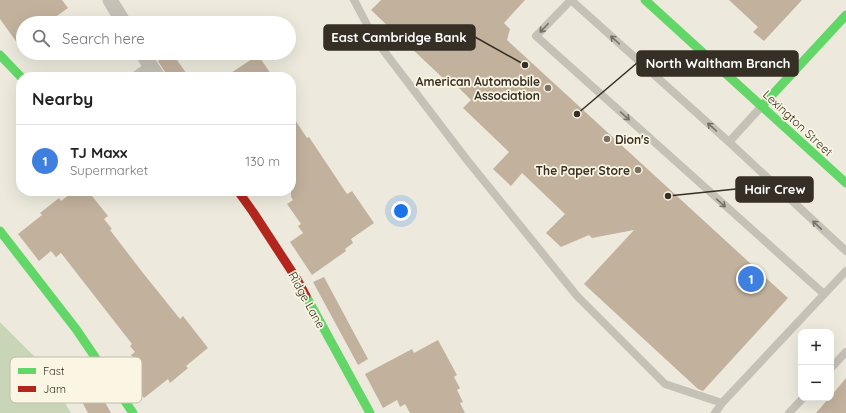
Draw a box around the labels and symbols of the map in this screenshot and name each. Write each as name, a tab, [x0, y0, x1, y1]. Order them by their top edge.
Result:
one-way arrow	[539, 23, 549, 33]
callout: East Cambridge Bank	[324, 25, 475, 50]
text: East Cambridge Bank	[331, 29, 467, 45]
one-way arrow	[610, 35, 620, 44]
callout: North Waltham Branch	[637, 51, 798, 76]
text: North Waltham Branch	[646, 55, 790, 71]
place label: American Automobile Association	[416, 74, 540, 103]
marker: American Automobile Association	[543, 83, 553, 93]
street label: Lexington Street	[760, 87, 836, 159]
one-way arrow	[620, 111, 630, 120]
one-way arrow	[707, 122, 717, 131]
place label: Dion's	[615, 132, 650, 147]
marker: Dion's	[602, 134, 612, 144]
place label: The Paper Store	[536, 163, 630, 178]
marker: The Paper Store	[633, 165, 643, 175]
callout: Hair Crew	[736, 177, 813, 202]
text: Hair Crew	[744, 181, 806, 197]
one-way arrow	[716, 198, 727, 207]
your location	[391, 201, 411, 221]
one-way arrow	[812, 220, 823, 229]
pin: 1	[738, 264, 764, 294]
street label: Ridge Lane	[285, 269, 329, 331]
legend	[10, 357, 142, 403]
text: Fast	[43, 364, 65, 378]
text: Jam	[43, 382, 66, 396]

